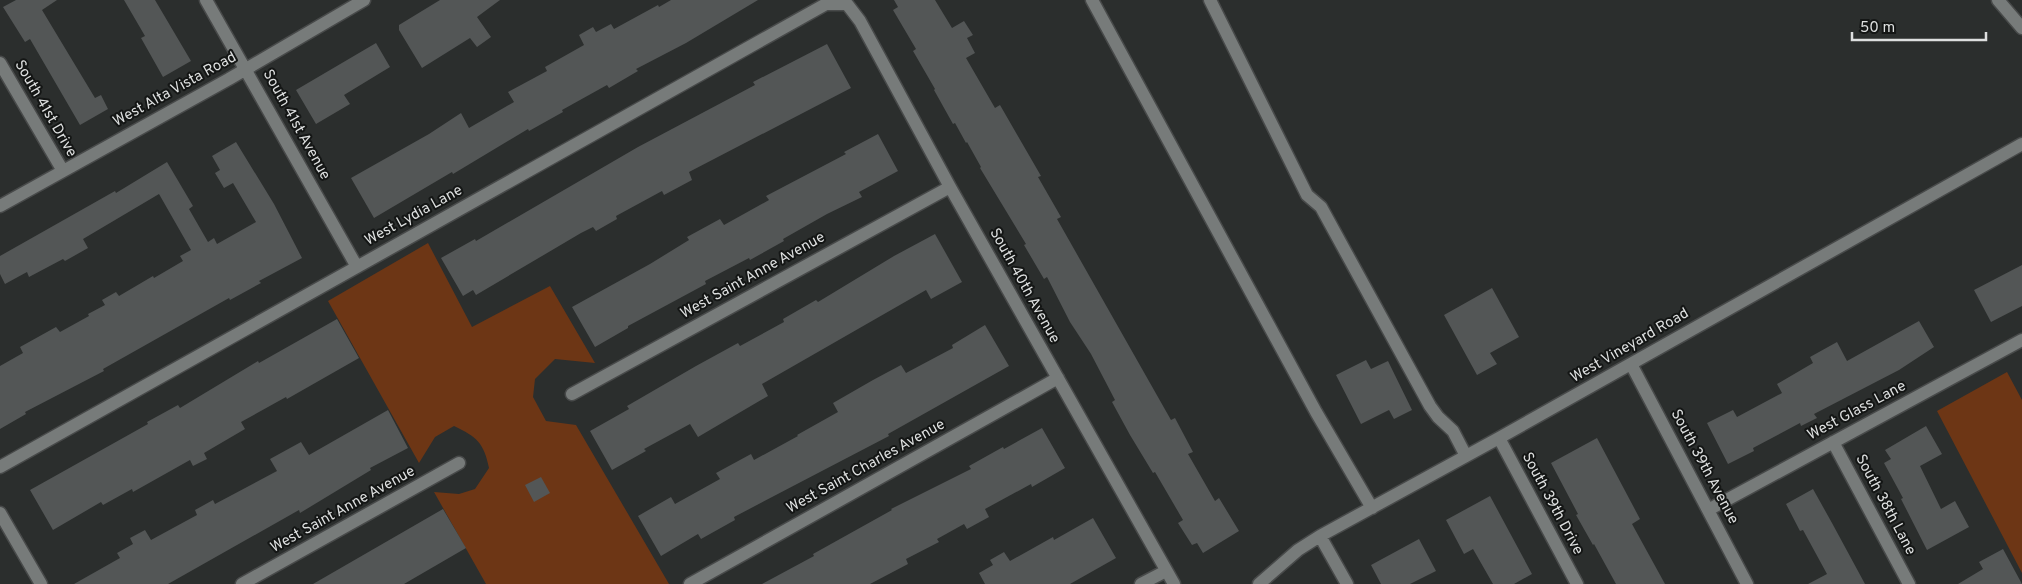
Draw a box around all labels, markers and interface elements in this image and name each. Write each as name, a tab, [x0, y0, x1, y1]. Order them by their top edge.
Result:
scale bar	[1852, 10, 1986, 42]
text: 50 m	[1860, 19, 1895, 38]
street label: West Alta Vista Road	[110, 48, 240, 132]
street label: South 41st Drive	[9, 57, 81, 161]
street label: South 41st Avenue	[258, 67, 334, 183]
street label: West Lydia Lane	[362, 181, 466, 251]
street label: South 40th Avenue	[984, 225, 1064, 347]
street label: West Saint Anne Avenue	[677, 228, 829, 324]
street label: West Vineyard Road	[1567, 304, 1693, 388]
street label: West Glass Lane	[1804, 377, 1910, 445]
street label: South 39th Avenue	[1666, 406, 1742, 528]
street label: West Saint Charles Avenue	[783, 415, 949, 519]
street label: South 39th Drive	[1517, 449, 1587, 559]
street label: South 38th Lane	[1850, 451, 1920, 559]
street label: West Saint Anne Avenue	[267, 462, 419, 558]

